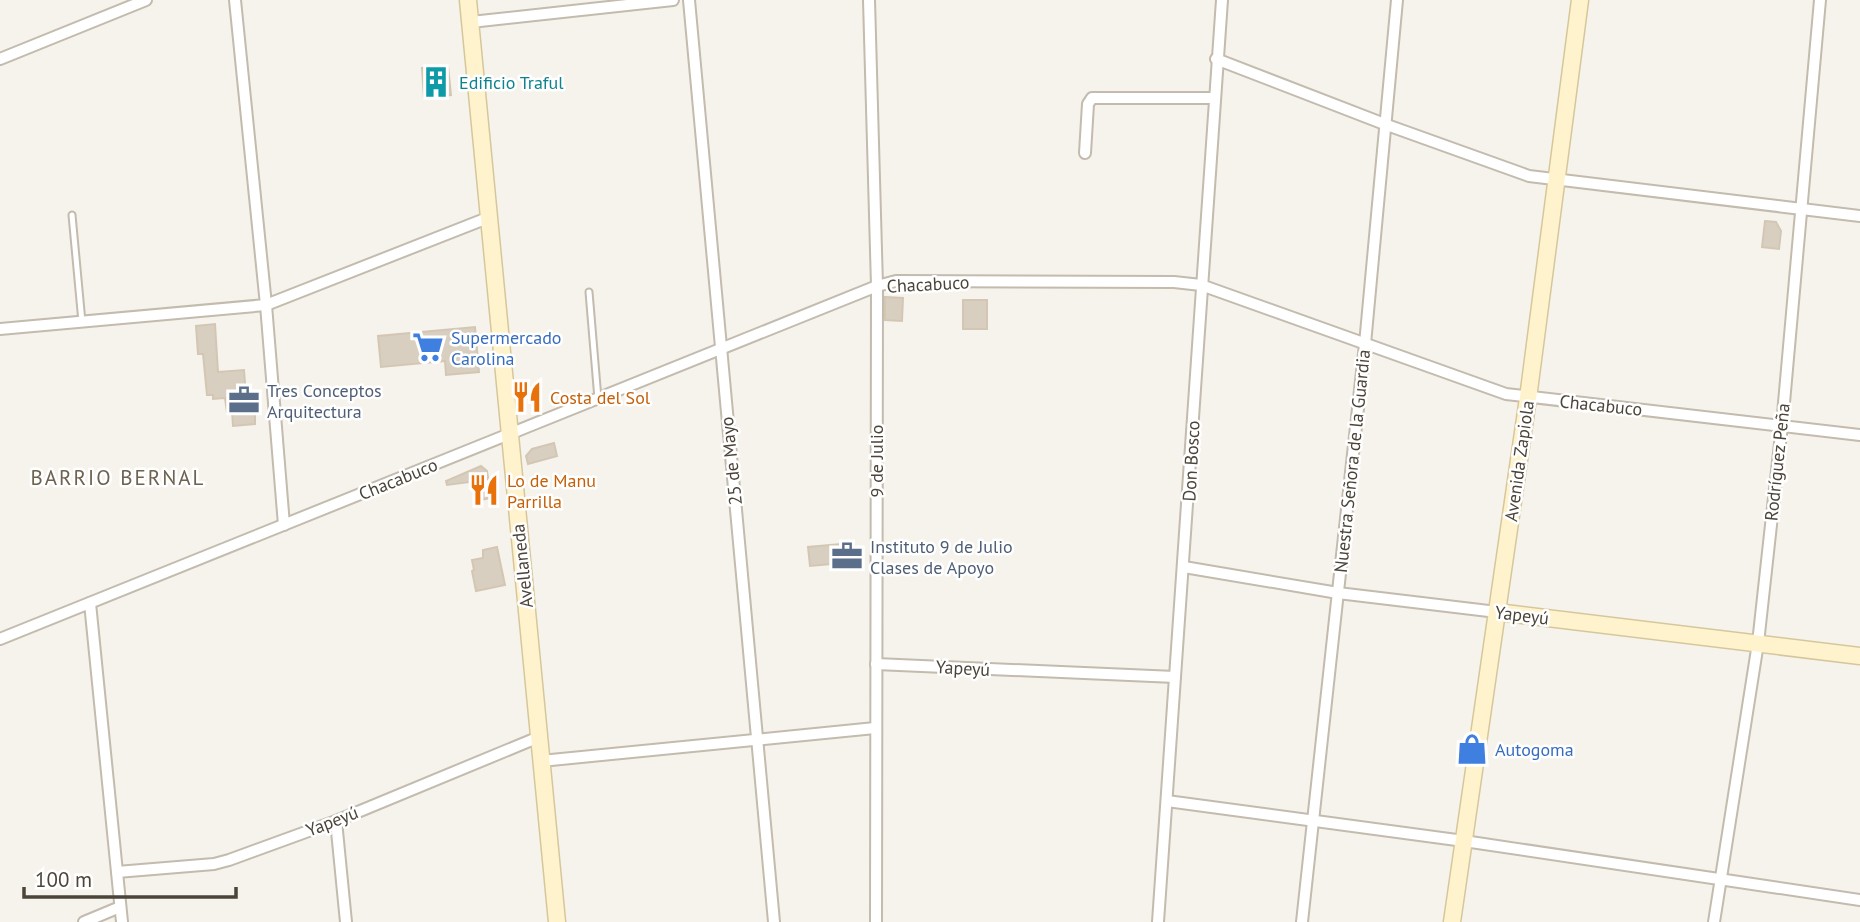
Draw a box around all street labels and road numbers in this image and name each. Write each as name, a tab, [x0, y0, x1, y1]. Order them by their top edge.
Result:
street label: Chacabuco	[886, 270, 970, 298]
street label: Nuestra Señora de la Guardia	[1329, 348, 1375, 574]
street label: Chacabuco	[1559, 389, 1643, 421]
street label: Avenida Zapiola	[1499, 399, 1539, 523]
street label: Rodríguez Peña	[1759, 402, 1795, 522]
street label: 25 de Mayo	[715, 416, 747, 506]
street label: Don Bosco	[1177, 420, 1205, 502]
street label: 9 de Julio	[865, 425, 888, 497]
street label: Chacabuco	[355, 453, 441, 505]
street label: Avellaneda	[506, 523, 538, 609]
street label: Yapeyú	[1494, 600, 1550, 630]
street label: Yapeyú	[935, 655, 991, 681]
street label: Yapeyú	[303, 801, 361, 841]

